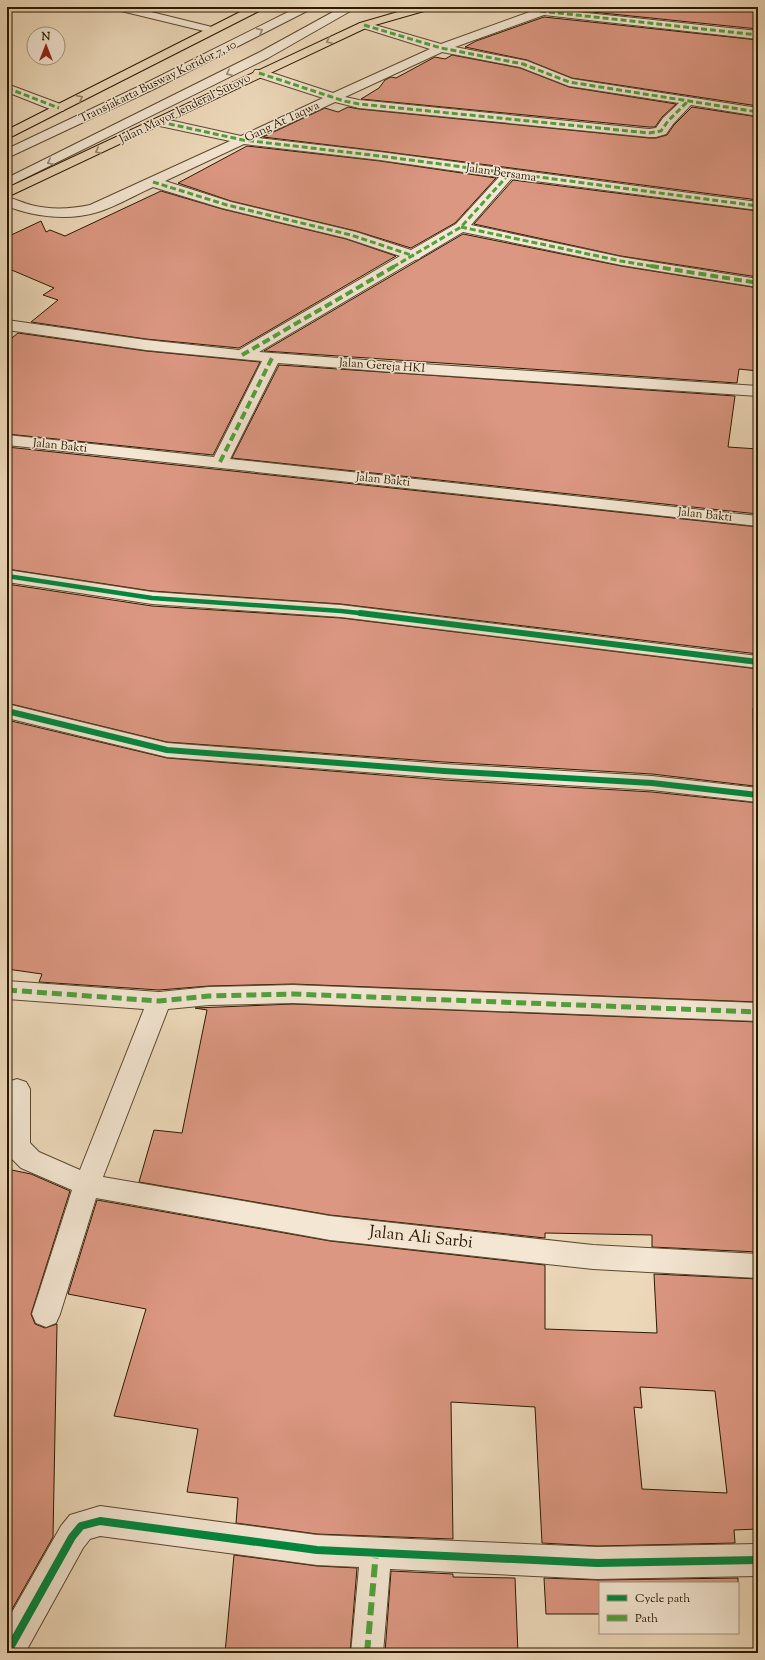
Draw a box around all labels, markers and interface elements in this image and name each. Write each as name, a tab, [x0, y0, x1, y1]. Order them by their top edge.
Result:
north arrow	[26, 26, 66, 66]
one-way arrow	[256, 28, 264, 36]
text: N	[41, 29, 51, 45]
street label: Transjakarta Busway Koridor 7, 10	[76, 36, 240, 128]
one-way arrow	[325, 37, 332, 45]
one-way arrow	[226, 68, 233, 76]
street label: Jalan Mayor Jenderal Sutoyo	[115, 69, 254, 149]
one-way arrow	[76, 95, 84, 103]
street label: Gang At Taqwa	[242, 97, 323, 147]
one-way arrow	[94, 146, 102, 154]
one-way arrow	[47, 157, 54, 165]
street label: Jalan Bersama	[464, 159, 538, 187]
street label: Jalan Gereja HKI	[337, 354, 426, 378]
street label: Jalan Bakti	[31, 434, 89, 458]
street label: Jalan Bakti	[354, 468, 412, 492]
street label: Jalan Bakti	[676, 503, 734, 527]
street label: Jalan Ali Sarbi	[367, 1221, 474, 1255]
legend	[599, 1582, 739, 1634]
text: Cycle path	[635, 1590, 690, 1608]
text: Path	[635, 1610, 658, 1628]

